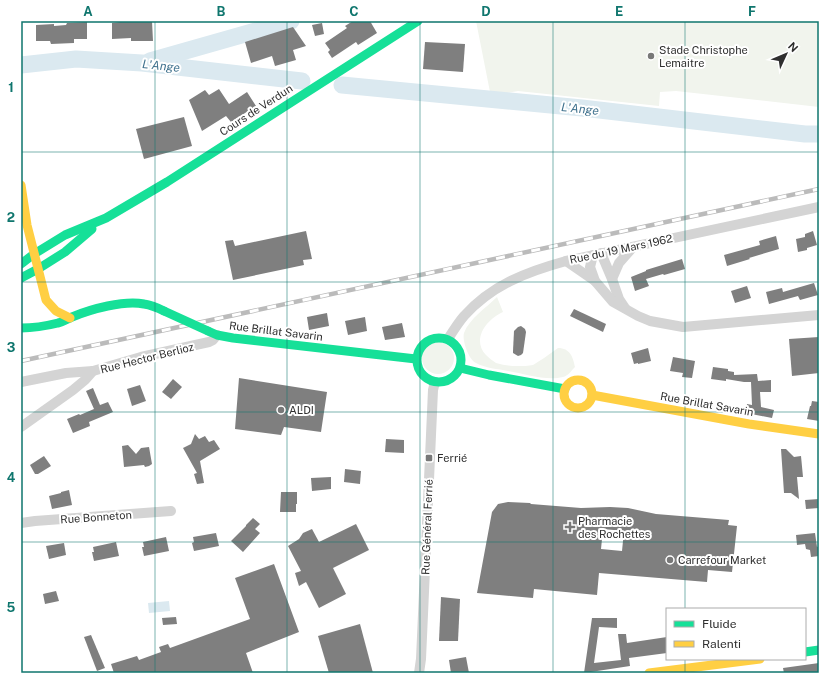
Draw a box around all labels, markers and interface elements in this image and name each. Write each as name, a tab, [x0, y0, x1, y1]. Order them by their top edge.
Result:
text: A	[83, 4, 93, 19]
text: B	[217, 4, 226, 19]
text: C	[349, 4, 359, 19]
text: D	[481, 4, 491, 19]
text: E	[615, 4, 623, 19]
text: F	[748, 4, 756, 19]
north arrow	[766, 34, 806, 74]
text: N	[786, 40, 800, 54]
place label: Stade Christophe Lemaitre	[659, 44, 748, 69]
marker: Stade Christophe Lemaitre	[646, 51, 656, 61]
water label: L'Ange	[141, 57, 181, 75]
text: 1	[8, 80, 14, 95]
street label: Cours de Verdun	[217, 82, 295, 138]
water label: L'Ange	[560, 100, 600, 118]
text: 2	[7, 210, 15, 225]
street label: Rue du 19 Mars 1962	[568, 232, 674, 266]
street label: Rue Brillat Savarin	[228, 319, 324, 343]
text: 3	[7, 340, 16, 355]
street label: Rue Hector Berlioz	[99, 341, 195, 375]
street label: Rue Brillat Savarin	[659, 390, 755, 418]
place label: ALDI	[289, 404, 314, 416]
marker: ALDI	[276, 405, 286, 415]
place label: Ferrié	[437, 452, 467, 464]
marker: Ferrié	[424, 453, 434, 463]
text: 4	[7, 470, 16, 485]
street label: Rue Général Ferrié	[419, 479, 435, 575]
street label: Rue Bonneton	[60, 509, 132, 525]
place label: Pharmacie des Rochettes	[578, 515, 651, 540]
marker: Pharmacie des Rochettes	[565, 522, 575, 532]
place label: Carrefour Market	[678, 554, 766, 566]
marker: Carrefour Market	[665, 555, 675, 565]
text: 5	[7, 600, 16, 615]
legend	[666, 608, 806, 660]
text: Fluide	[702, 617, 737, 631]
text: Ralenti	[702, 637, 741, 651]

